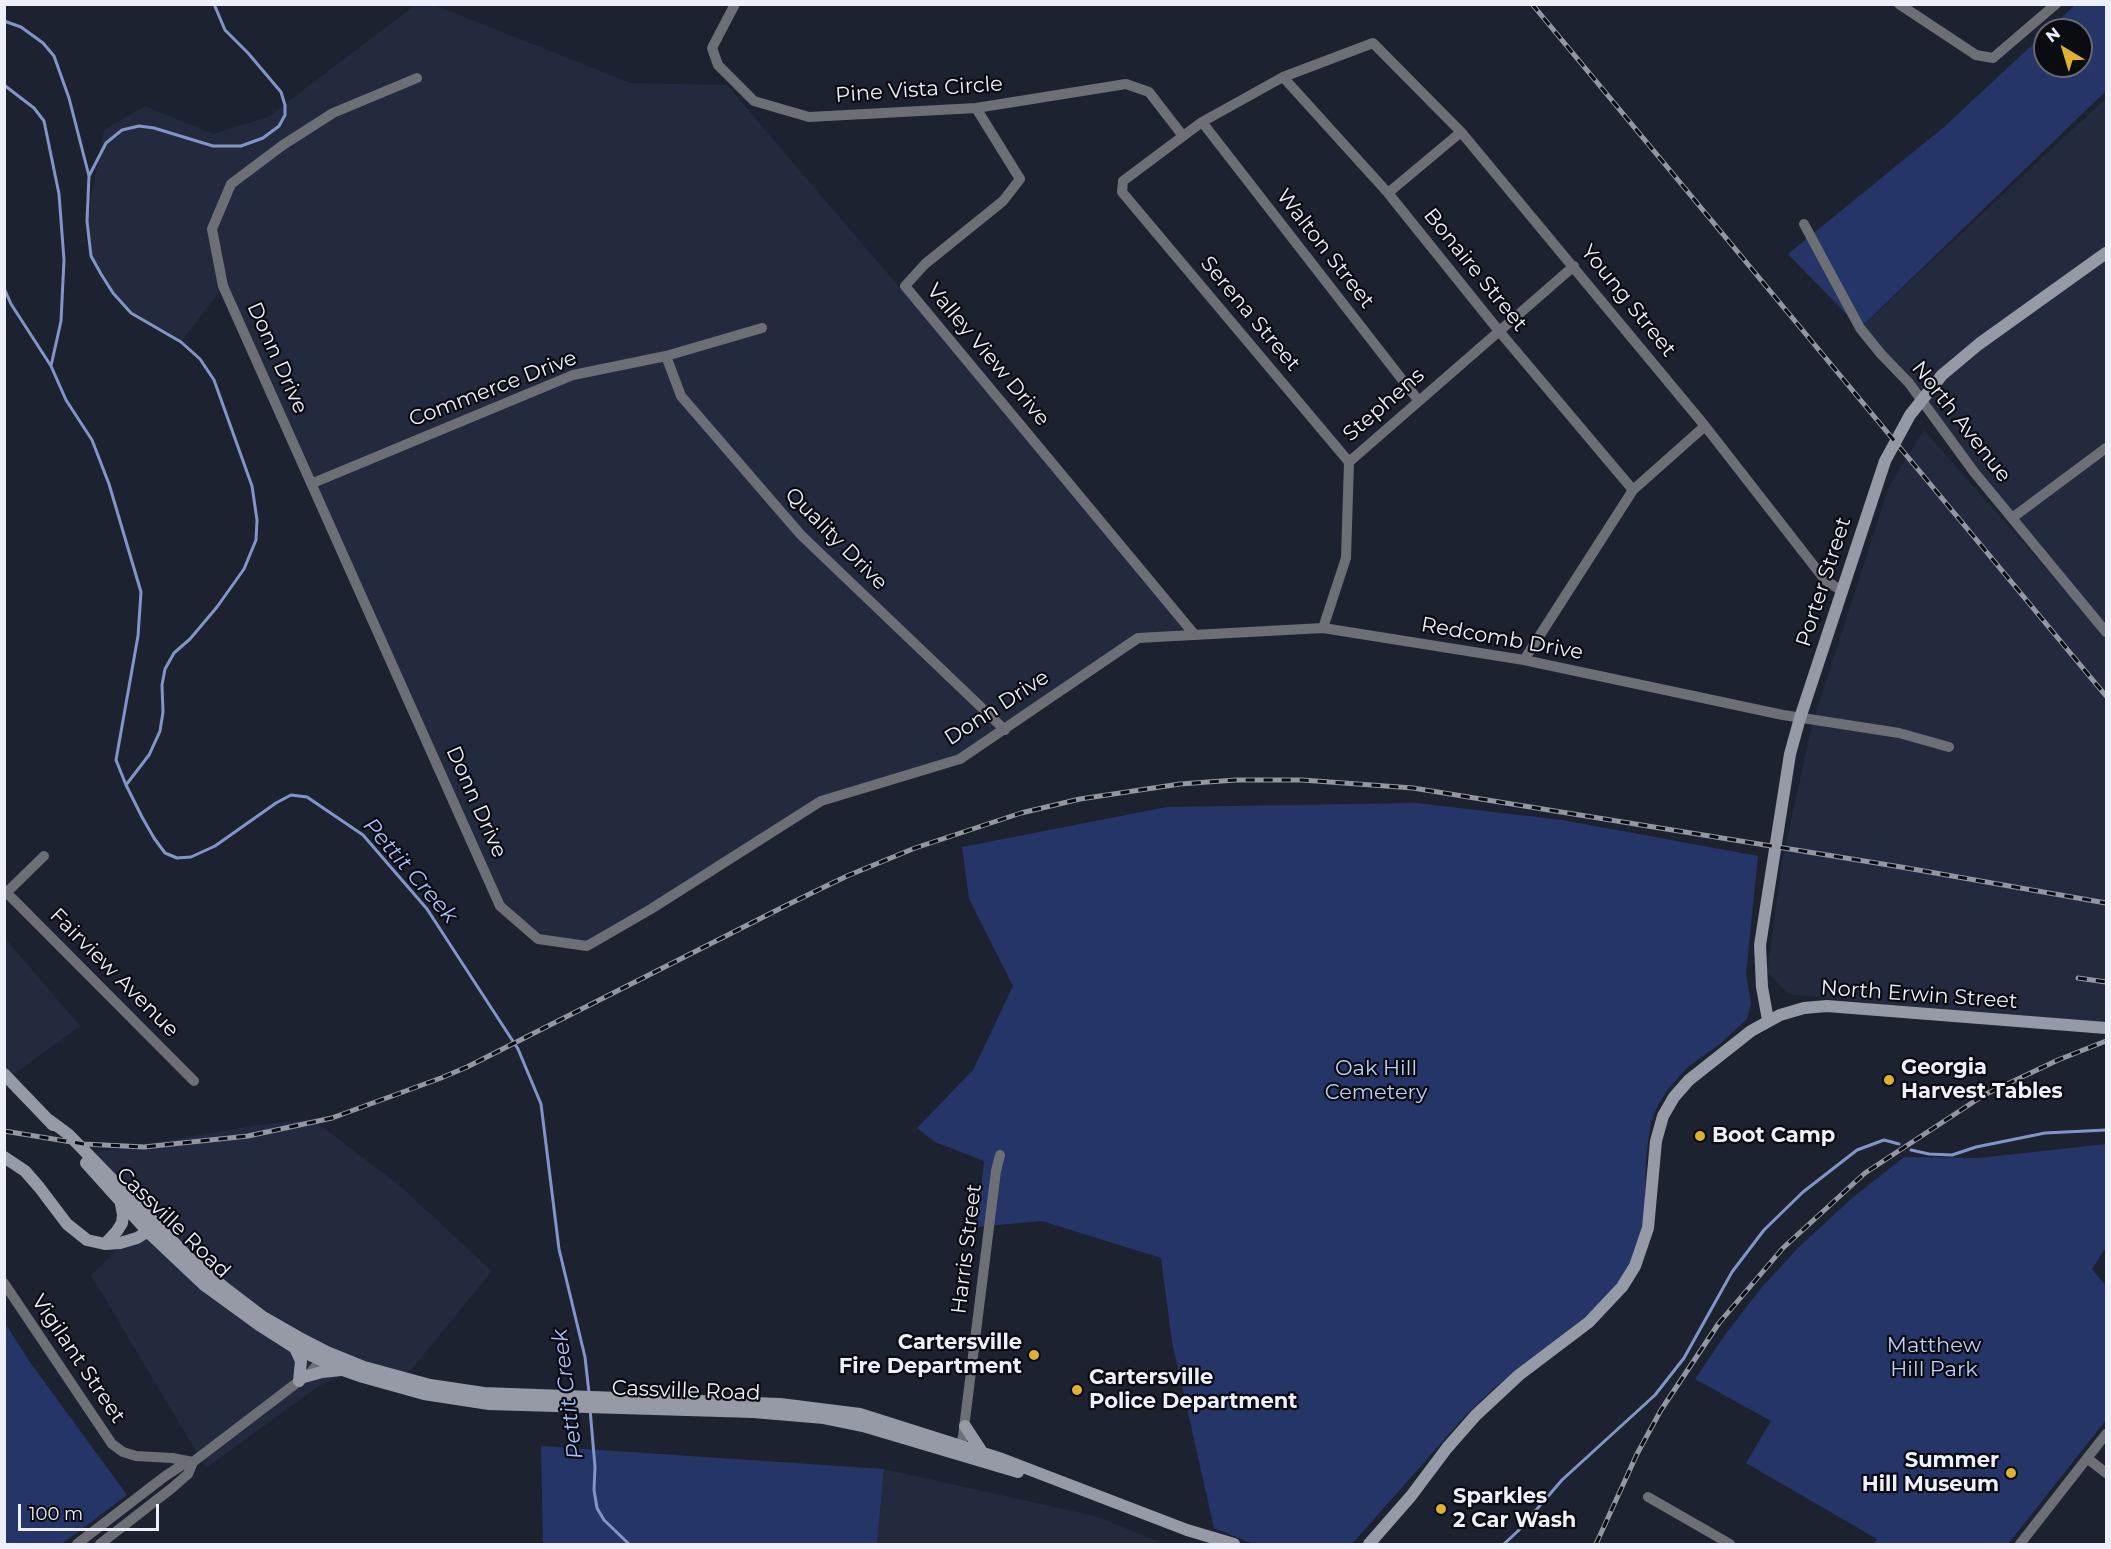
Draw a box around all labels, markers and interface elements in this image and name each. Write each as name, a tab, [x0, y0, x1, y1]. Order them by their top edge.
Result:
north arrow	[2033, 18, 2093, 78]
text: N	[2042, 24, 2064, 46]
street label: Pine Vista Circle	[834, 72, 1004, 108]
street label: Walton Street	[1271, 184, 1379, 314]
street label: Bonaire Street	[1418, 203, 1532, 337]
street label: Young Street	[1575, 240, 1681, 362]
street label: Serena Street	[1195, 252, 1305, 376]
street label: Valley View Drive	[921, 279, 1055, 431]
street label: Donn Drive	[241, 298, 313, 418]
street label: Commerce Drive	[405, 345, 581, 433]
street label: North Avenue	[1906, 357, 2016, 487]
street label: Stephens	[1338, 363, 1430, 447]
street label: Quality Drive	[779, 482, 893, 596]
street label: Porter Street	[1791, 514, 1857, 650]
street label: Redcomb Drive	[1419, 612, 1585, 666]
street label: Donn Drive	[940, 665, 1054, 751]
street label: Donn Drive	[440, 742, 512, 862]
water label: Pettit Creek	[357, 813, 463, 929]
street label: Fairview Avenue	[44, 903, 184, 1043]
street label: North Erwin Street	[1820, 976, 2018, 1014]
place label: Georgia Harvest Tables	[1901, 1055, 2063, 1105]
park label: Oak Hill Cemetery	[1325, 1056, 1427, 1106]
marker: Georgia Harvest Tables	[1882, 1073, 1896, 1087]
place label: Boot Camp	[1712, 1123, 1835, 1149]
marker: Boot Camp	[1693, 1129, 1707, 1143]
street label: Cassville Road	[111, 1162, 235, 1284]
street label: Harris Street	[947, 1183, 987, 1315]
street label: Vigilant Street	[26, 1290, 130, 1428]
water label: Pettit Creek	[547, 1327, 589, 1461]
place label: Cartersville Fire Department	[839, 1330, 1022, 1380]
park label: Matthew Hill Park	[1887, 1333, 1981, 1383]
marker: Cartersville Fire Department	[1027, 1348, 1041, 1362]
place label: Cartersville Police Department	[1089, 1365, 1297, 1415]
street label: Cassville Road	[611, 1376, 761, 1406]
marker: Cartersville Police Department	[1070, 1383, 1084, 1397]
place label: Summer Hill Museum	[1862, 1448, 1999, 1498]
marker: Summer Hill Museum	[2004, 1466, 2018, 1480]
place label: Sparkles 2 Car Wash	[1453, 1484, 1576, 1534]
scale bar	[21, 1492, 162, 1530]
marker: Sparkles 2 Car Wash	[1434, 1502, 1448, 1516]
text: 100 m	[29, 1503, 83, 1525]

